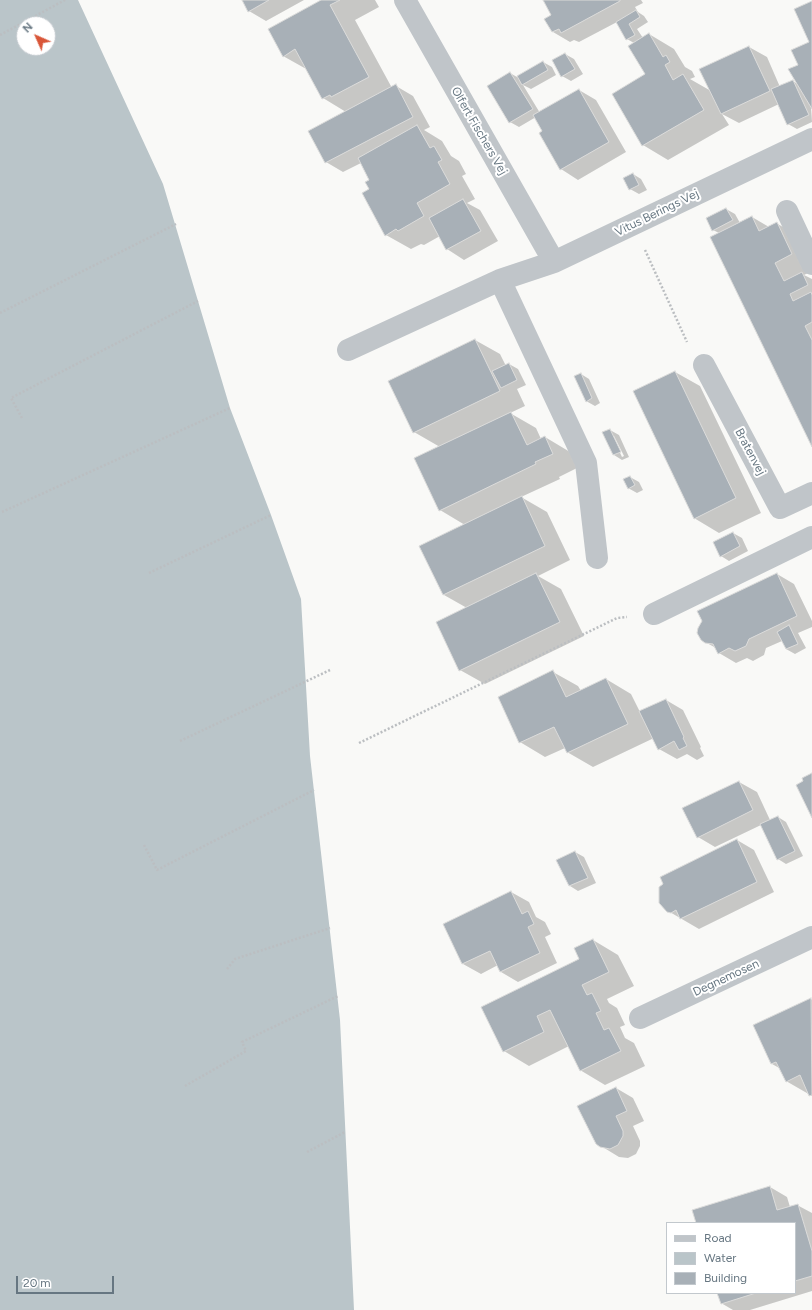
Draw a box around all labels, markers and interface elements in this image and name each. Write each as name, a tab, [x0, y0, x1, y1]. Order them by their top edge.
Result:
north arrow	[16, 16, 56, 56]
text: N	[20, 20, 35, 35]
street label: Olfert Fischers Vej	[448, 84, 510, 178]
street label: Vitus Berings Vej	[613, 186, 701, 240]
street label: Bratenvej	[732, 426, 768, 478]
street label: Degnemosen	[691, 956, 761, 1000]
legend	[666, 1222, 796, 1294]
text: Road	[704, 1231, 732, 1245]
text: Water	[704, 1251, 736, 1265]
scale bar	[18, 1268, 116, 1294]
text: Building	[704, 1271, 747, 1285]
text: 20 m	[23, 1276, 51, 1290]

